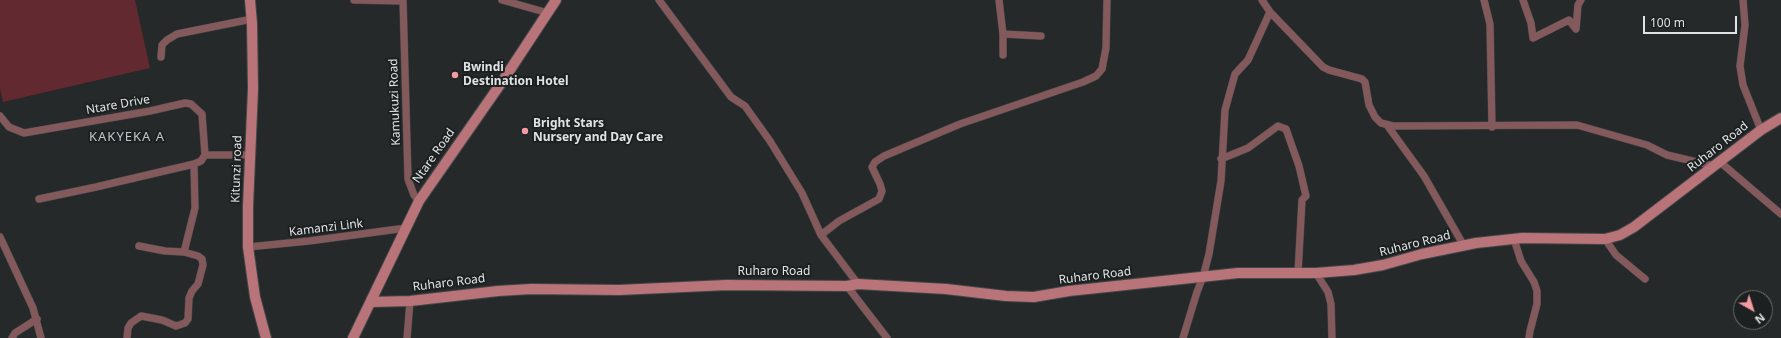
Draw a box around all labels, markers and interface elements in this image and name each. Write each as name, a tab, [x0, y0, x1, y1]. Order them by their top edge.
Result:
scale bar	[1645, 8, 1739, 34]
text: 100 m	[1650, 14, 1685, 31]
street label: Kamukuzi Road	[386, 58, 404, 146]
place label: Bwindi Destination Hotel	[463, 61, 569, 89]
marker: Bwindi Destination Hotel	[450, 70, 460, 80]
street label: Ntare Drive	[85, 92, 151, 118]
place label: Bright Stars Nursery and Day Care	[533, 117, 663, 145]
street label: Ruharo Road	[1685, 119, 1751, 175]
street label: Ntare Road	[410, 126, 458, 186]
marker: Bright Stars Nursery and Day Care	[520, 126, 530, 136]
district label: KAKYEKA A	[89, 129, 165, 145]
street label: Kitunzi road	[229, 135, 245, 203]
street label: Kamanzi Link	[288, 216, 364, 240]
street label: Ruharo Road	[1378, 228, 1452, 260]
street label: Ruharo Road	[1058, 264, 1132, 288]
street label: Ruharo Road	[738, 265, 810, 279]
street label: Ruharo Road	[412, 271, 486, 295]
north arrow	[1733, 290, 1773, 330]
text: N	[1752, 310, 1768, 328]

